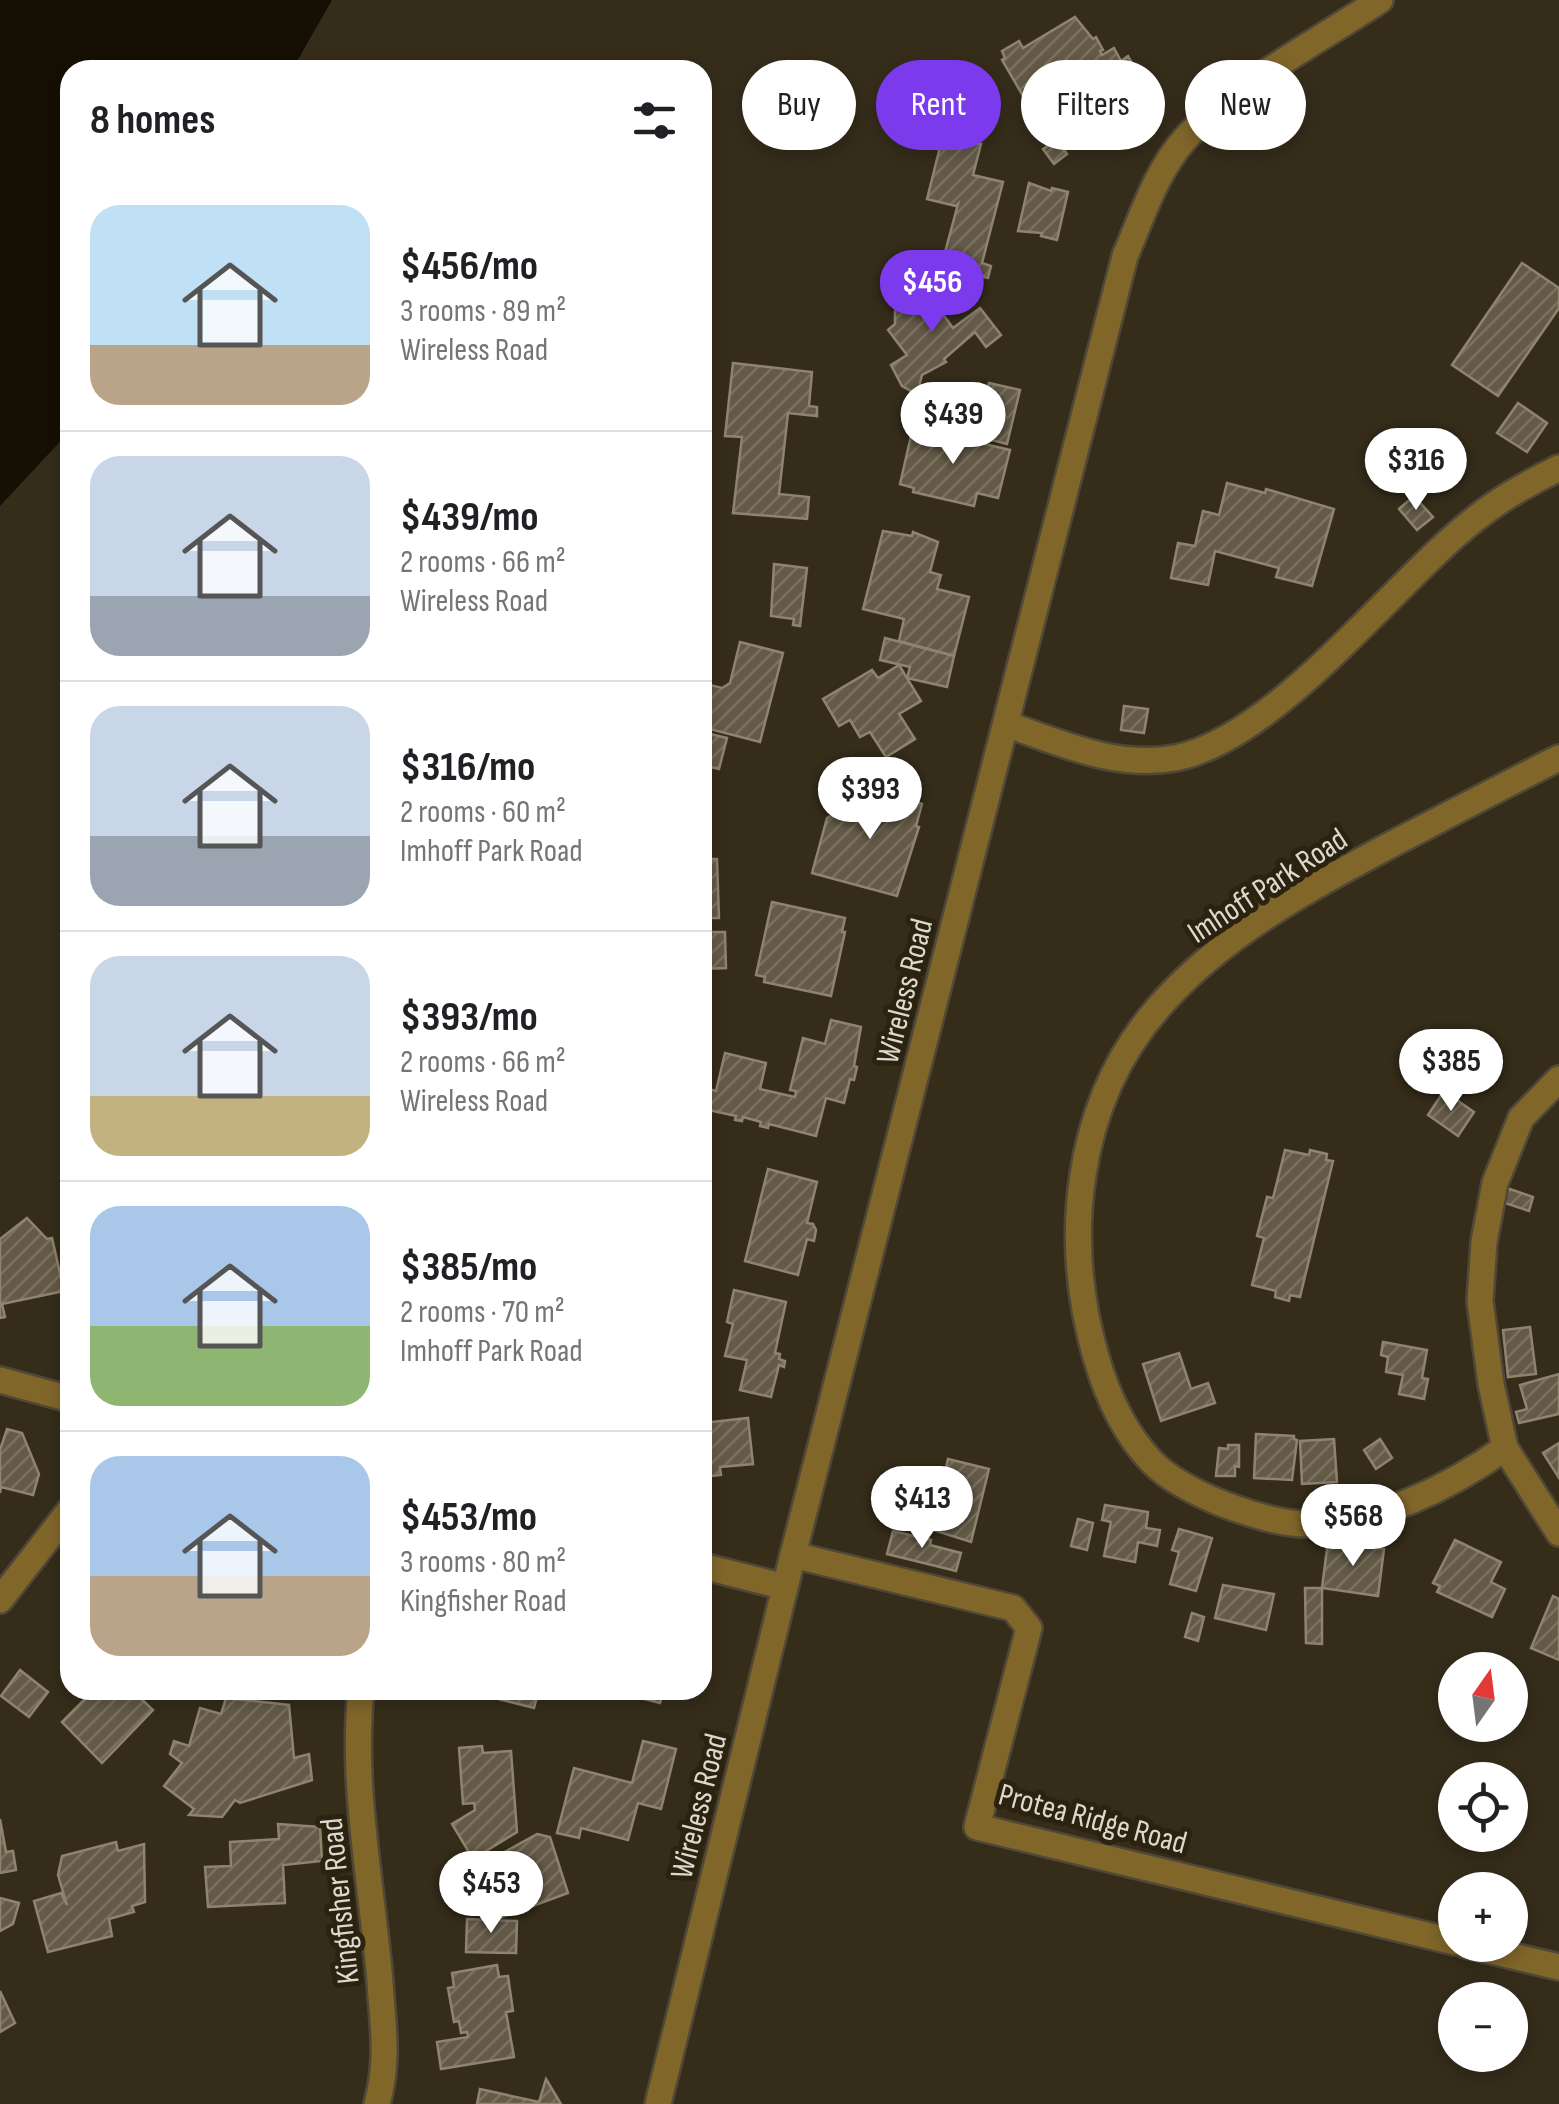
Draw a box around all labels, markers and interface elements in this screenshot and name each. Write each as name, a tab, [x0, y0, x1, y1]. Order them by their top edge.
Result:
chip: Buy	[742, 60, 856, 150]
chip: Rent	[876, 60, 1001, 150]
chip: Filters	[1021, 60, 1165, 150]
chip: New	[1185, 60, 1306, 150]
icon: filters	[627, 93, 682, 148]
text: 8 homes	[90, 95, 215, 146]
text: $456/mo	[400, 241, 538, 292]
icon: home	[170, 245, 290, 365]
pin: $456	[873, 250, 991, 335]
text: $456	[902, 263, 962, 302]
text: 3 rooms · 89 m²	[400, 292, 566, 331]
text: Wireless Road	[400, 331, 548, 370]
pin: $439	[894, 382, 1012, 467]
text: $439	[923, 395, 983, 434]
pin: $316	[1357, 428, 1475, 513]
text: $316	[1387, 441, 1445, 480]
text: $439/mo	[400, 492, 539, 543]
icon: home	[170, 496, 290, 616]
text: 2 rooms · 66 m²	[400, 543, 566, 582]
text: Wireless Road	[400, 582, 548, 621]
text: $316/mo	[400, 742, 535, 793]
icon: home	[170, 746, 290, 866]
pin: $393	[811, 757, 929, 842]
text: $393	[840, 770, 900, 809]
text: 2 rooms · 60 m²	[400, 793, 566, 832]
street label: Imhoff Park Road	[1181, 820, 1355, 952]
text: Imhoff Park Road	[400, 832, 583, 871]
street label: Wireless Road	[869, 915, 942, 1068]
text: $393/mo	[400, 992, 538, 1043]
icon: home	[170, 996, 290, 1116]
pin: $385	[1392, 1029, 1510, 1114]
text: $385	[1421, 1042, 1481, 1081]
text: 2 rooms · 66 m²	[400, 1043, 566, 1082]
text: Wireless Road	[400, 1082, 548, 1121]
text: $385/mo	[400, 1242, 537, 1293]
icon: home	[170, 1246, 290, 1366]
text: 2 rooms · 70 m²	[400, 1293, 565, 1332]
text: Imhoff Park Road	[400, 1332, 583, 1371]
pin: $413	[863, 1466, 981, 1551]
text: $413	[893, 1479, 951, 1518]
pin: $568	[1294, 1484, 1412, 1569]
text: $453/mo	[400, 1492, 537, 1543]
icon: home	[170, 1496, 290, 1616]
text: $568	[1323, 1497, 1383, 1536]
text: 3 rooms · 80 m²	[400, 1543, 566, 1582]
text: Kingfisher Road	[400, 1582, 567, 1621]
north arrow	[1438, 1652, 1528, 1742]
map controls	[1438, 1652, 1528, 2072]
street label: Wireless Road	[663, 1730, 736, 1883]
button: locate	[1438, 1762, 1528, 1852]
street label: Protea Ridge Road	[994, 1776, 1191, 1863]
street label: Kingfisher Road	[312, 1816, 369, 1986]
pin: $453	[432, 1851, 550, 1936]
text: $453	[461, 1864, 521, 1903]
button: +	[1438, 1872, 1528, 1962]
button: −	[1438, 1982, 1528, 2072]

